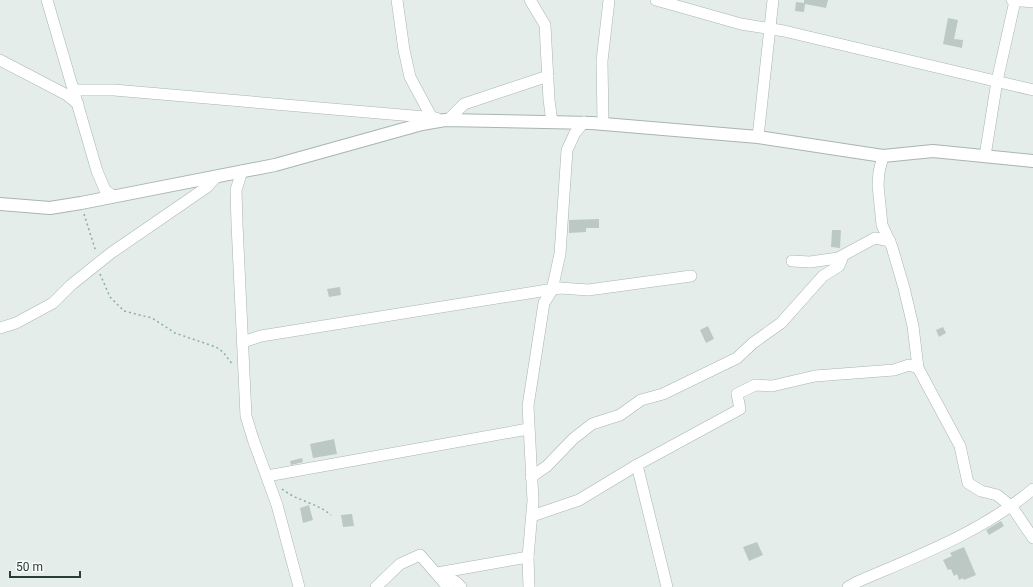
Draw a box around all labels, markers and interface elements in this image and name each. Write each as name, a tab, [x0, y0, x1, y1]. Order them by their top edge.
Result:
scale bar	[10, 553, 80, 579]
text: 50 m	[16, 560, 43, 574]

